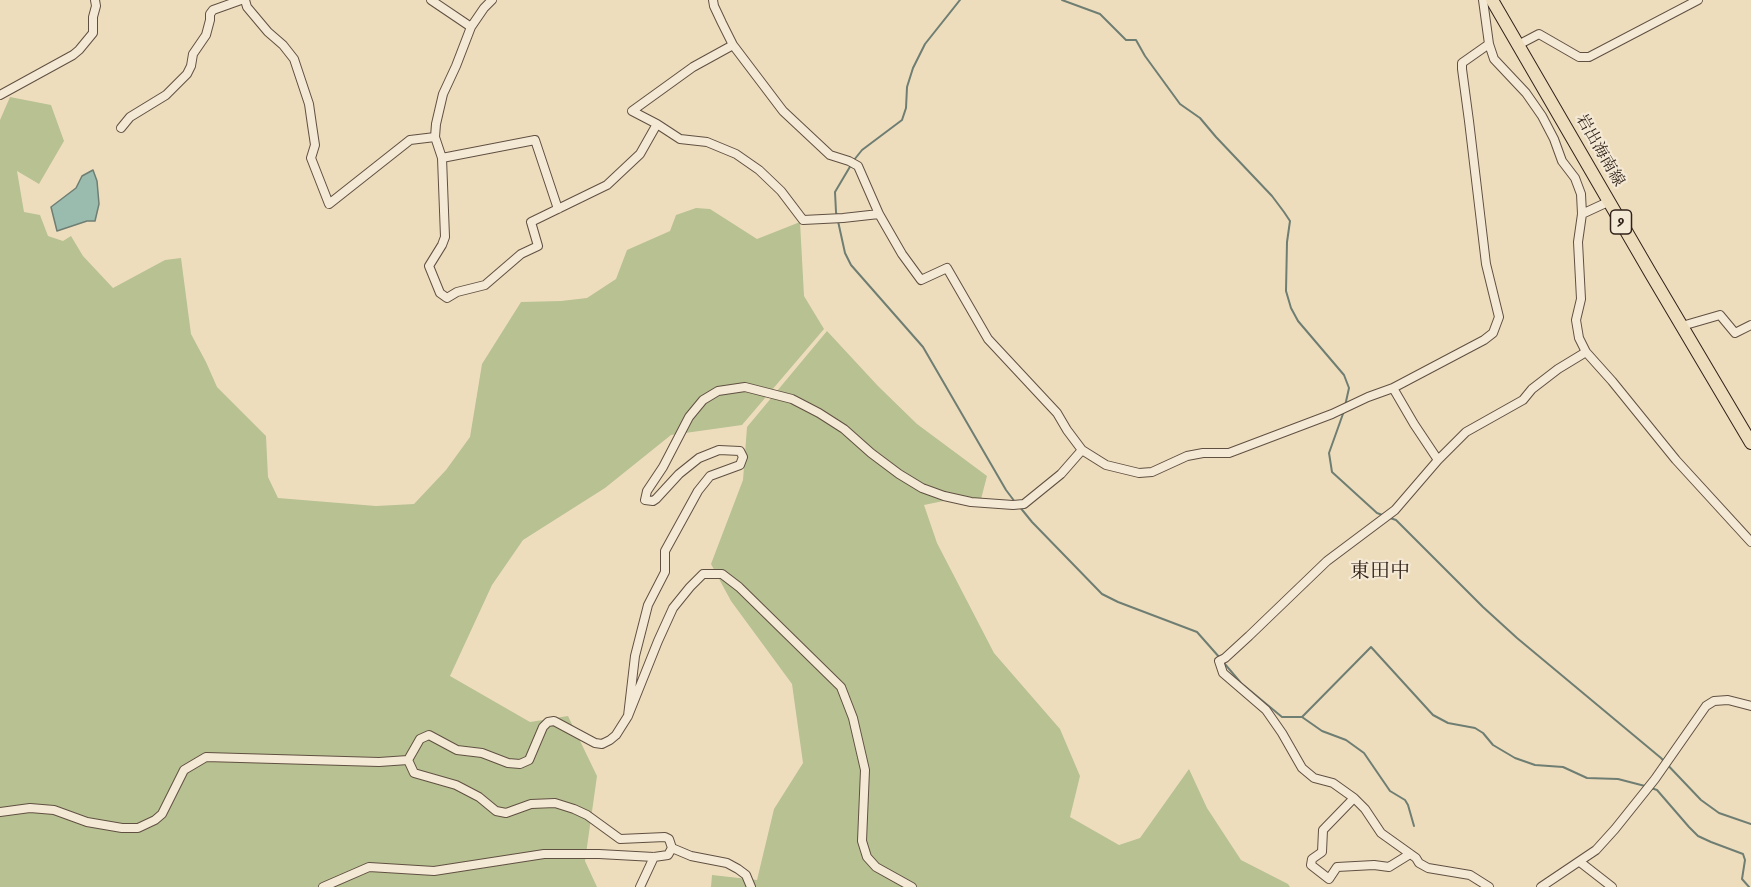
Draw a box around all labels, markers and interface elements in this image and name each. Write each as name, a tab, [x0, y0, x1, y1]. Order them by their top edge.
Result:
street label: 岩出海南線	[1571, 112, 1627, 190]
road number: 9	[1610, 210, 1632, 234]
district label: 東田中	[1350, 561, 1410, 585]

